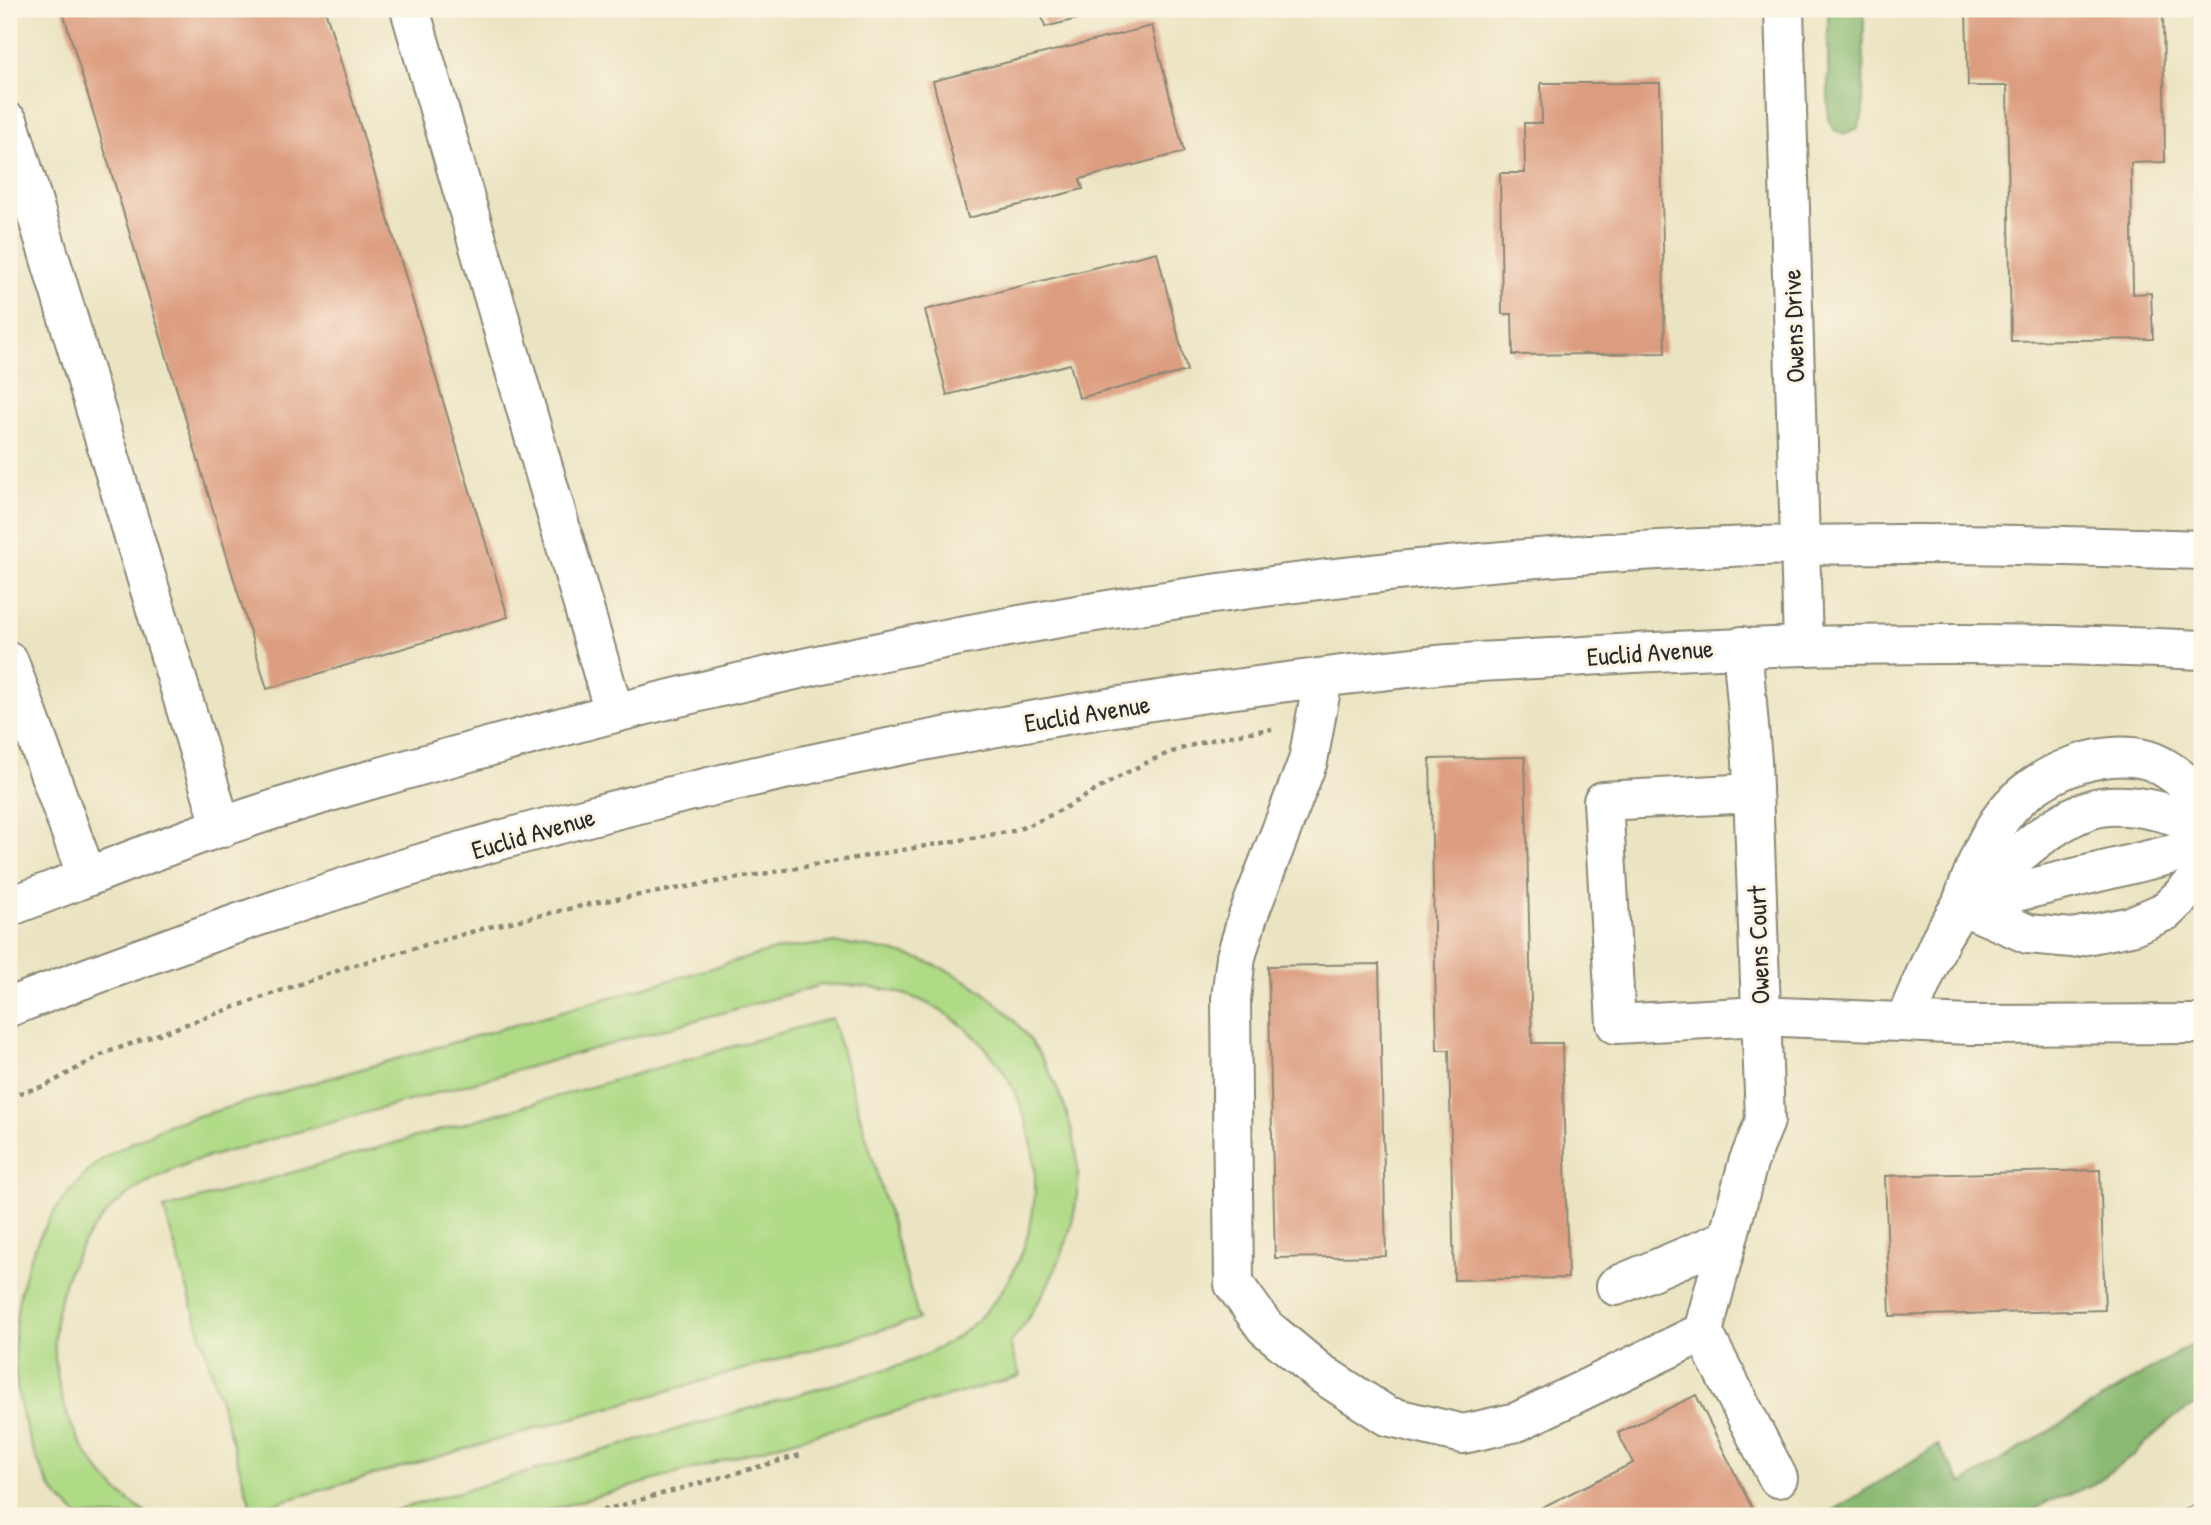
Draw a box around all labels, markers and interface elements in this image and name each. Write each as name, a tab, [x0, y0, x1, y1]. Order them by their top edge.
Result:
street label: Owens Drive	[1774, 269, 1812, 383]
street label: Euclid Avenue	[1586, 630, 1714, 674]
street label: Euclid Avenue	[1022, 686, 1152, 740]
street label: Euclid Avenue	[467, 799, 599, 867]
street label: Owens Court	[1738, 884, 1778, 1005]

